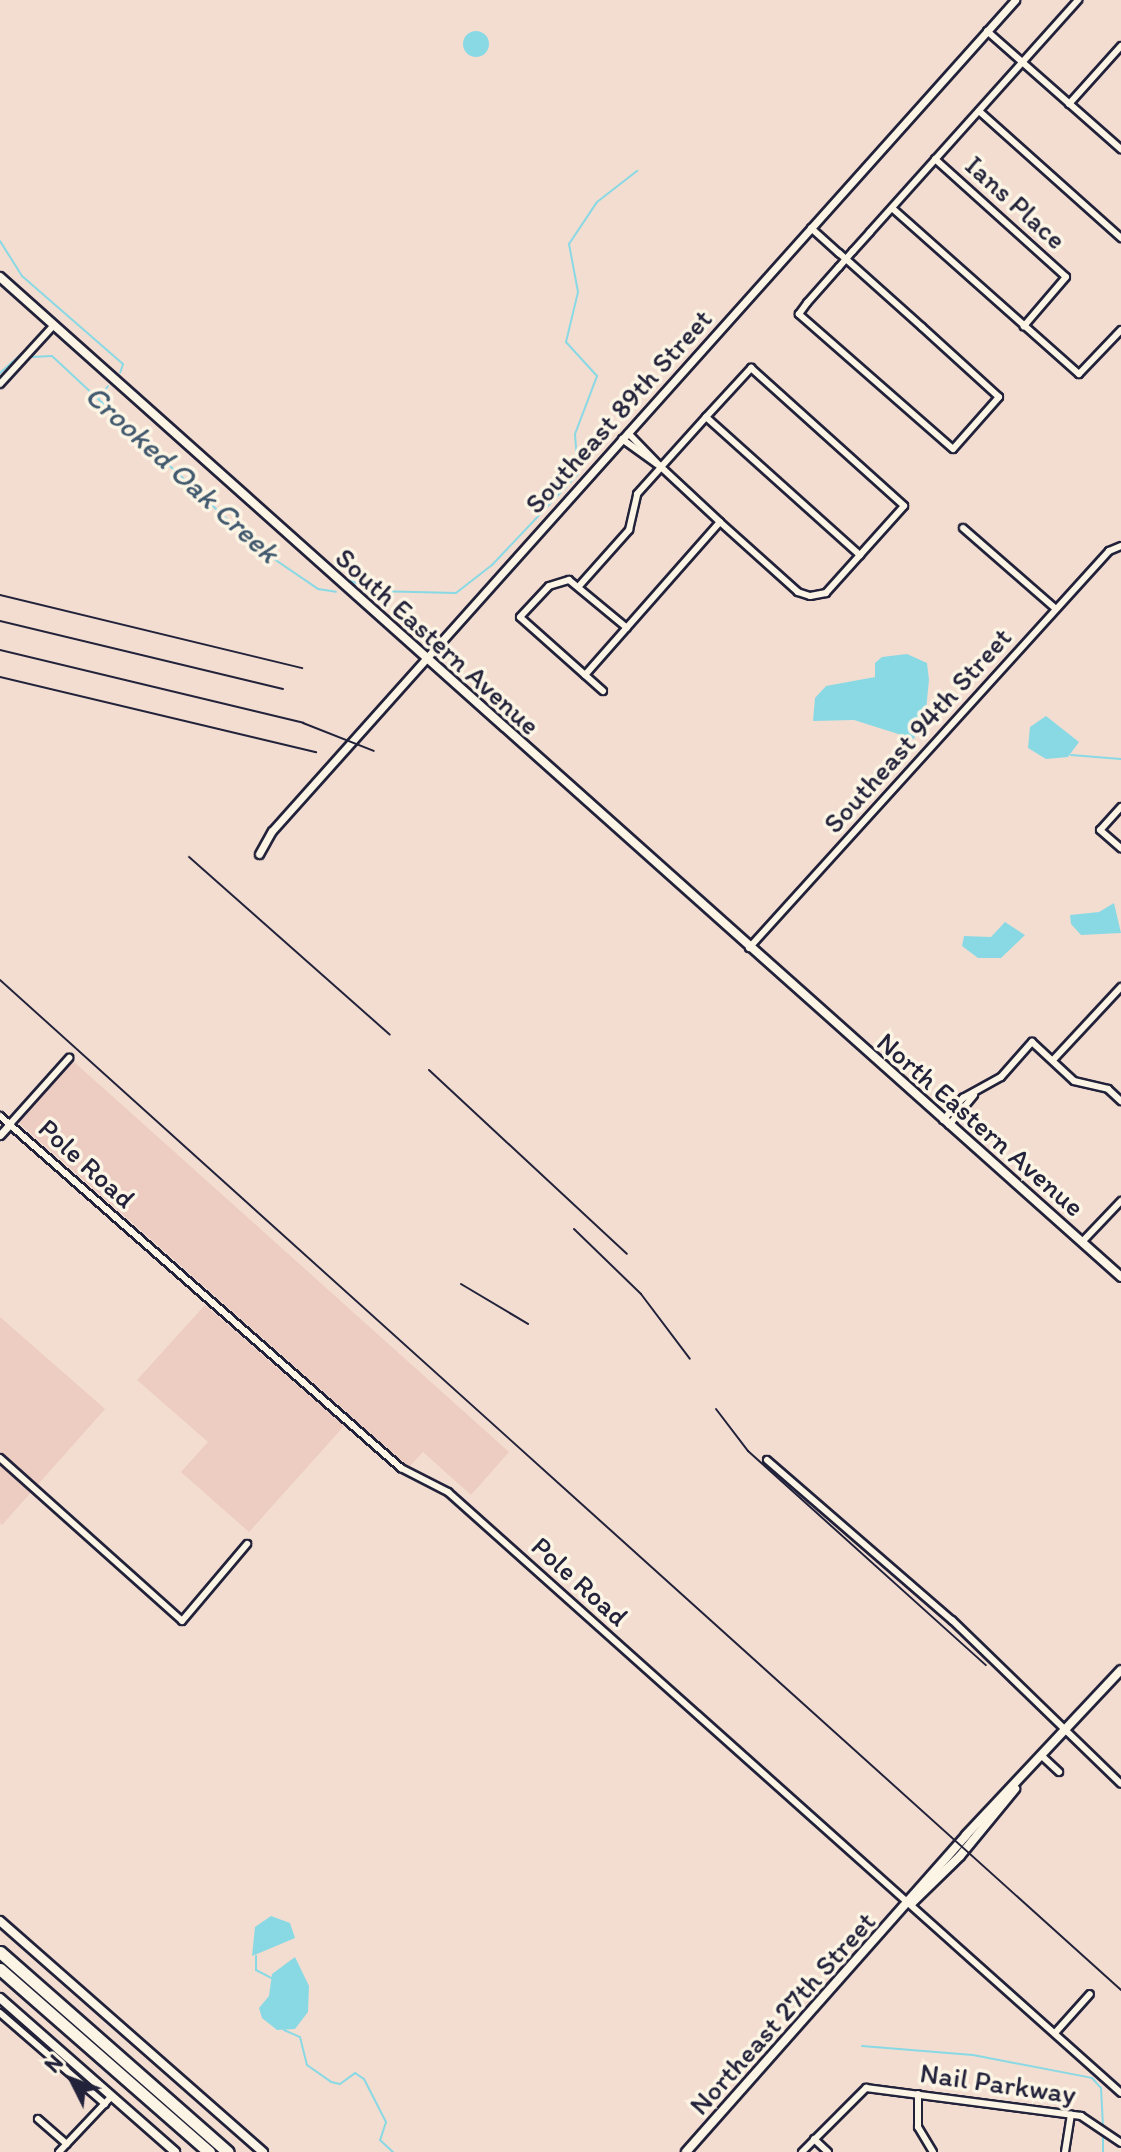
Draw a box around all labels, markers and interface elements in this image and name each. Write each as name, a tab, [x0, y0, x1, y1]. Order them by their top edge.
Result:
street label: Ians Place	[959, 148, 1073, 256]
street label: Southeast 89th Street	[518, 302, 718, 520]
water label: Crooked Oak Creek	[78, 377, 286, 571]
street label: South Eastern Avenue	[329, 540, 547, 742]
street label: Southeast 94th Street	[816, 621, 1018, 839]
street label: North Eastern Avenue	[871, 1025, 1091, 1223]
street label: Pole Road	[32, 1111, 142, 1215]
street label: Pole Road	[525, 1529, 635, 1633]
street label: Northeast 27th Street	[682, 1905, 882, 2121]
north arrow	[32, 2040, 112, 2120]
text: N	[39, 2049, 69, 2078]
street label: Nail Parkway	[918, 2056, 1078, 2110]

